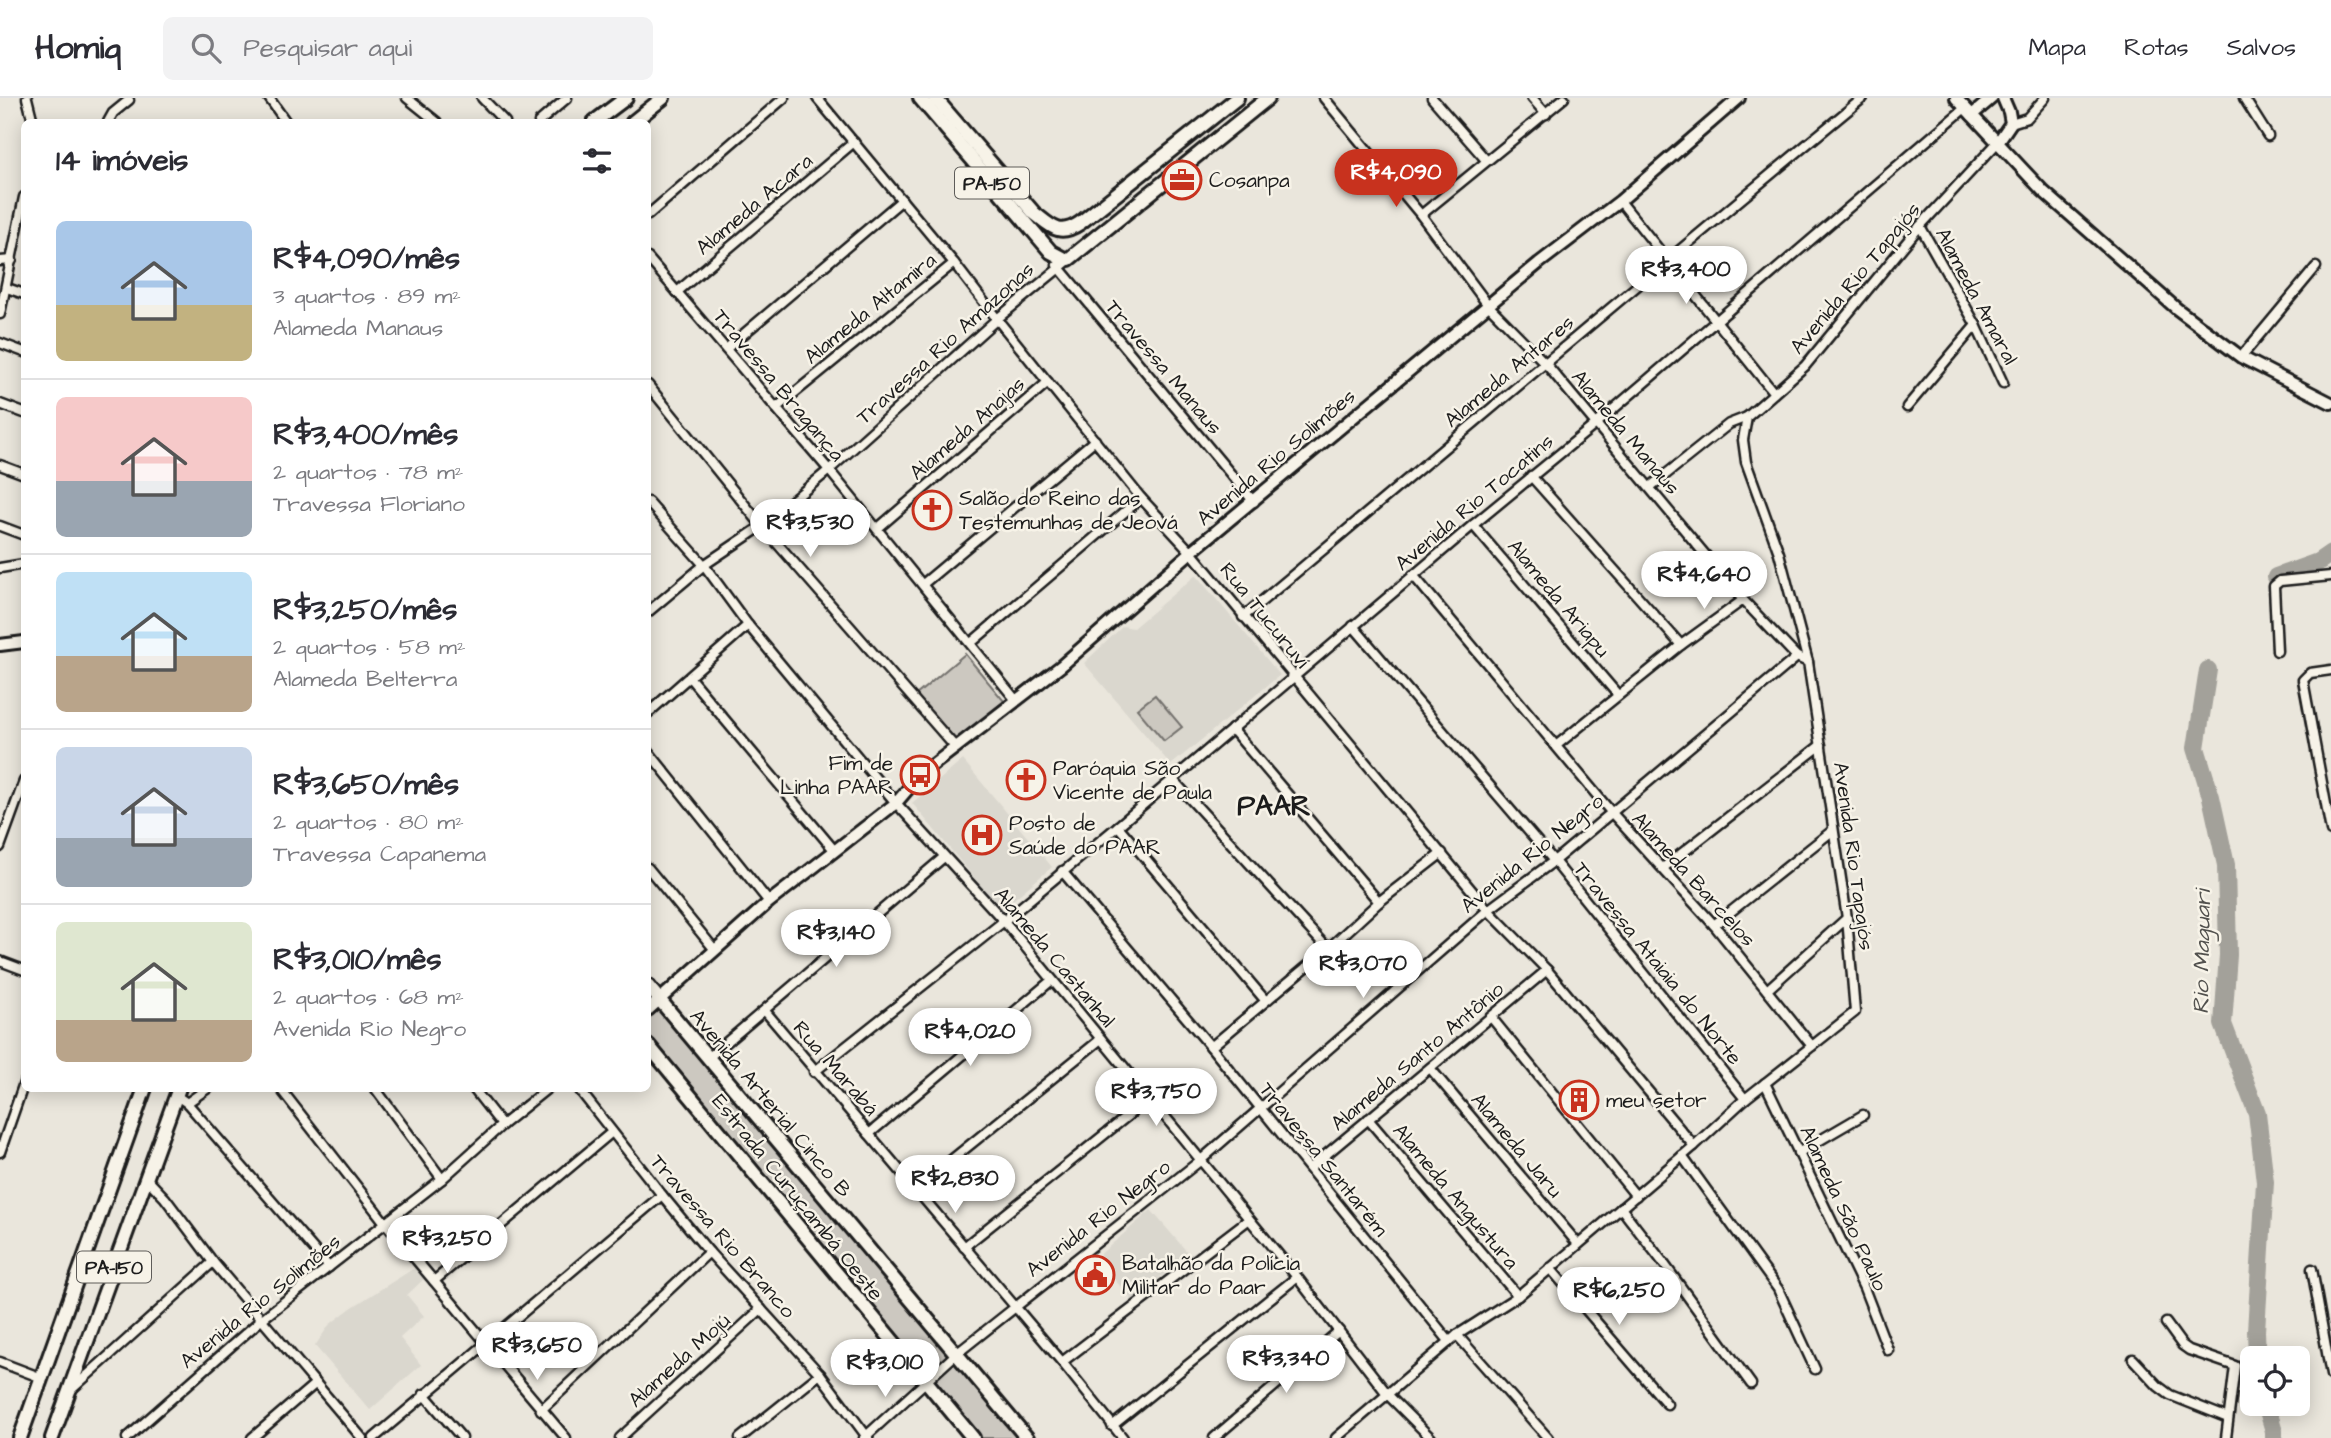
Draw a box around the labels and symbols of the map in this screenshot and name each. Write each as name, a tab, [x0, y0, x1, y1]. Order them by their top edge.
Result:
street label: Alameda Acara	[690, 147, 819, 262]
pin: R$4,090	[1331, 150, 1461, 209]
office icon: Cosanpa	[1161, 159, 1203, 201]
place label: Cosanpa	[1209, 166, 1290, 196]
road number: PA-150	[955, 167, 1029, 198]
street label: Avenida Rio Tapajós	[1783, 196, 1928, 361]
street label: Alameda Amaral	[1928, 223, 2025, 370]
street label: Alameda Altamira	[798, 246, 943, 371]
pin: R$3,400	[1621, 246, 1751, 306]
street label: Travessa Rio Amazonas	[850, 255, 1041, 431]
street label: Travessa Manaus	[1098, 294, 1229, 441]
street label: Travessa Bragança	[705, 303, 851, 469]
street label: Alameda Antares	[1438, 308, 1581, 434]
street label: Alameda Manaus	[1565, 363, 1687, 501]
street label: Alameda Anajas	[903, 370, 1031, 487]
street label: Avenida Rio Solimões	[1191, 382, 1362, 533]
street label: Avenida Rio Tocatins	[1389, 427, 1560, 578]
place label: Salão do Reino das Testemunhas de Jeová	[959, 484, 1178, 537]
church icon: Salão do Reino das Testemunhas de Jeová	[911, 489, 953, 531]
pin: R$3,530	[745, 500, 875, 559]
street label: Alameda Ariapu	[1500, 533, 1617, 665]
pin: R$4,640	[1639, 552, 1769, 611]
street label: Rua Tucuruví	[1213, 556, 1317, 675]
place label: Fim de Linha PAAR	[780, 749, 893, 802]
bus stop icon: Fim de Linha PAAR	[899, 754, 941, 796]
place label: Paróquia São Vicente de Paula	[1053, 754, 1212, 807]
church icon: Paróquia São Vicente de Paula	[1005, 759, 1047, 801]
street label: Avenida Rio Tapajós	[1825, 760, 1881, 952]
district label: PAAR	[1237, 787, 1311, 826]
street label: Avenida Rio Negro	[1455, 787, 1611, 922]
street label: Alameda Barcelos	[1625, 806, 1762, 953]
place label: Posto de Saúde do PAAR	[1009, 809, 1161, 862]
hospital icon: Posto de Saúde do PAAR	[961, 814, 1003, 856]
street label: Travessa Ataiaia do Norte	[1566, 856, 1749, 1071]
street label: Alameda Castanhal	[987, 881, 1122, 1034]
water label: Rio Maguari	[2185, 887, 2220, 1014]
pin: R$3,140	[771, 910, 901, 969]
pin: R$3,070	[1298, 940, 1428, 1000]
street label: Alameda Santo Antônio	[1324, 975, 1510, 1138]
street label: Avenida Arterial Cinco B	[683, 1003, 858, 1204]
pin: R$4,020	[905, 1009, 1035, 1068]
street label: Rua Marabá	[786, 1014, 885, 1122]
pin: R$3,750	[1091, 1068, 1221, 1128]
street label: Travessa Santarém	[1252, 1076, 1395, 1243]
building icon: meu setor	[1558, 1079, 1600, 1121]
place label: meu setor	[1606, 1086, 1707, 1115]
street label: Alameda Jaru	[1464, 1087, 1569, 1204]
street label: Estrada Curuçambá Oeste	[705, 1088, 890, 1307]
street label: Alameda Angustura	[1384, 1117, 1526, 1277]
street label: Alameda São Paulo	[1793, 1121, 1895, 1296]
street label: Travessa Rio Branco	[643, 1148, 802, 1325]
street label: Avenida Rio Negro	[1020, 1153, 1178, 1286]
pin: R$2,830	[890, 1156, 1020, 1215]
pin: R$3,250	[382, 1216, 512, 1275]
street label: Avenida Rio Solimões	[174, 1227, 347, 1375]
place label: Batalhão da Polícia Militar do Paar	[1122, 1249, 1300, 1302]
road number: PA-150	[77, 1252, 151, 1282]
public building icon: Batalhão da Polícia Militar do Paar	[1074, 1254, 1116, 1296]
pin: R$6,250	[1554, 1268, 1684, 1327]
street label: Alameda Mojú	[622, 1306, 737, 1414]
pin: R$3,650	[472, 1322, 602, 1382]
pin: R$3,340	[1221, 1336, 1351, 1395]
pin: R$3,010	[820, 1340, 950, 1399]

